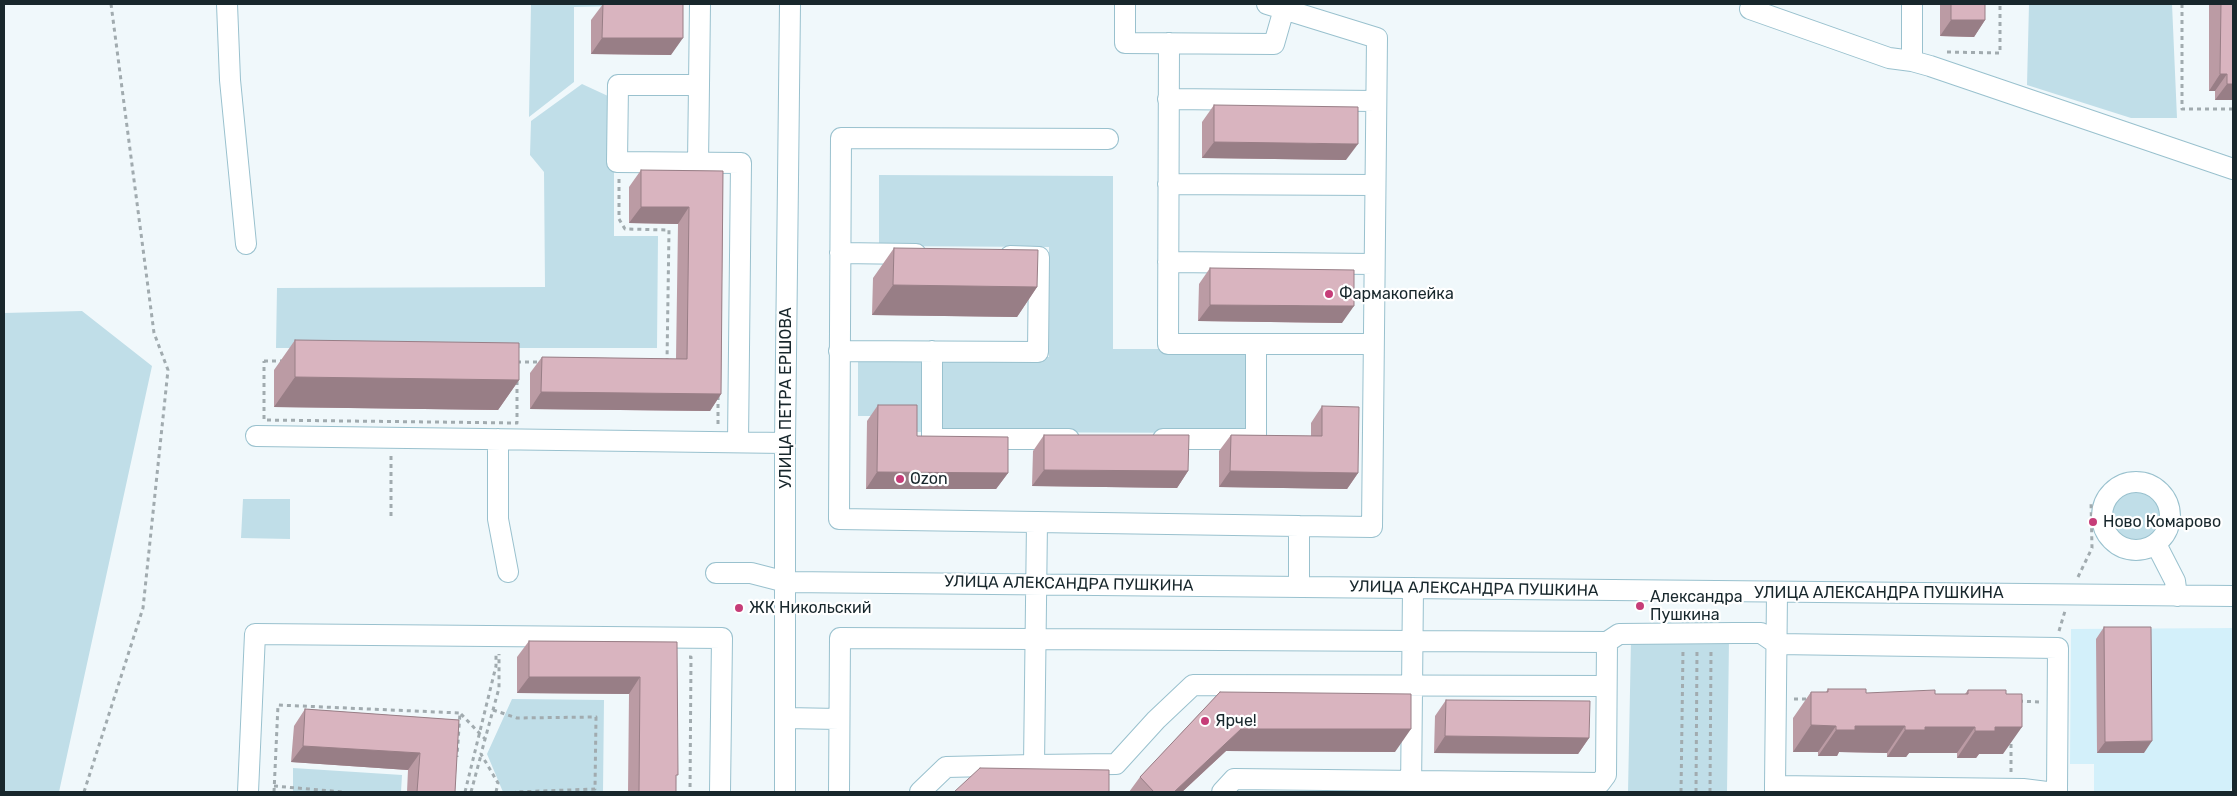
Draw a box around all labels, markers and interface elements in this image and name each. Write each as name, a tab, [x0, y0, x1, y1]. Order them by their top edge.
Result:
place label: Фармакопейка	[1339, 284, 1454, 304]
marker: Фармакопейка	[1323, 288, 1335, 300]
street label: УЛИЦА ПЕТРА ЕРШОВА	[776, 307, 796, 489]
place label: Ozon	[910, 469, 948, 489]
marker: Ozon	[894, 473, 906, 485]
place label: Ново Комарово	[2103, 512, 2221, 532]
marker: Ново Комарово	[2087, 516, 2099, 528]
street label: УЛИЦА АЛЕКСАНДРА ПУШКИНА	[944, 572, 1194, 596]
street label: УЛИЦА АЛЕКСАНДРА ПУШКИНА	[1349, 577, 1599, 601]
street label: УЛИЦА АЛЕКСАНДРА ПУШКИНА	[1754, 583, 2004, 603]
place label: Александра Пушкина	[1650, 587, 1743, 625]
place label: ЖК Никольский	[749, 598, 872, 618]
marker: Александра Пушкина	[1634, 600, 1646, 612]
marker: ЖК Никольский	[733, 602, 745, 614]
place label: Ярче!	[1215, 711, 1257, 731]
marker: Ярче!	[1199, 715, 1211, 727]

